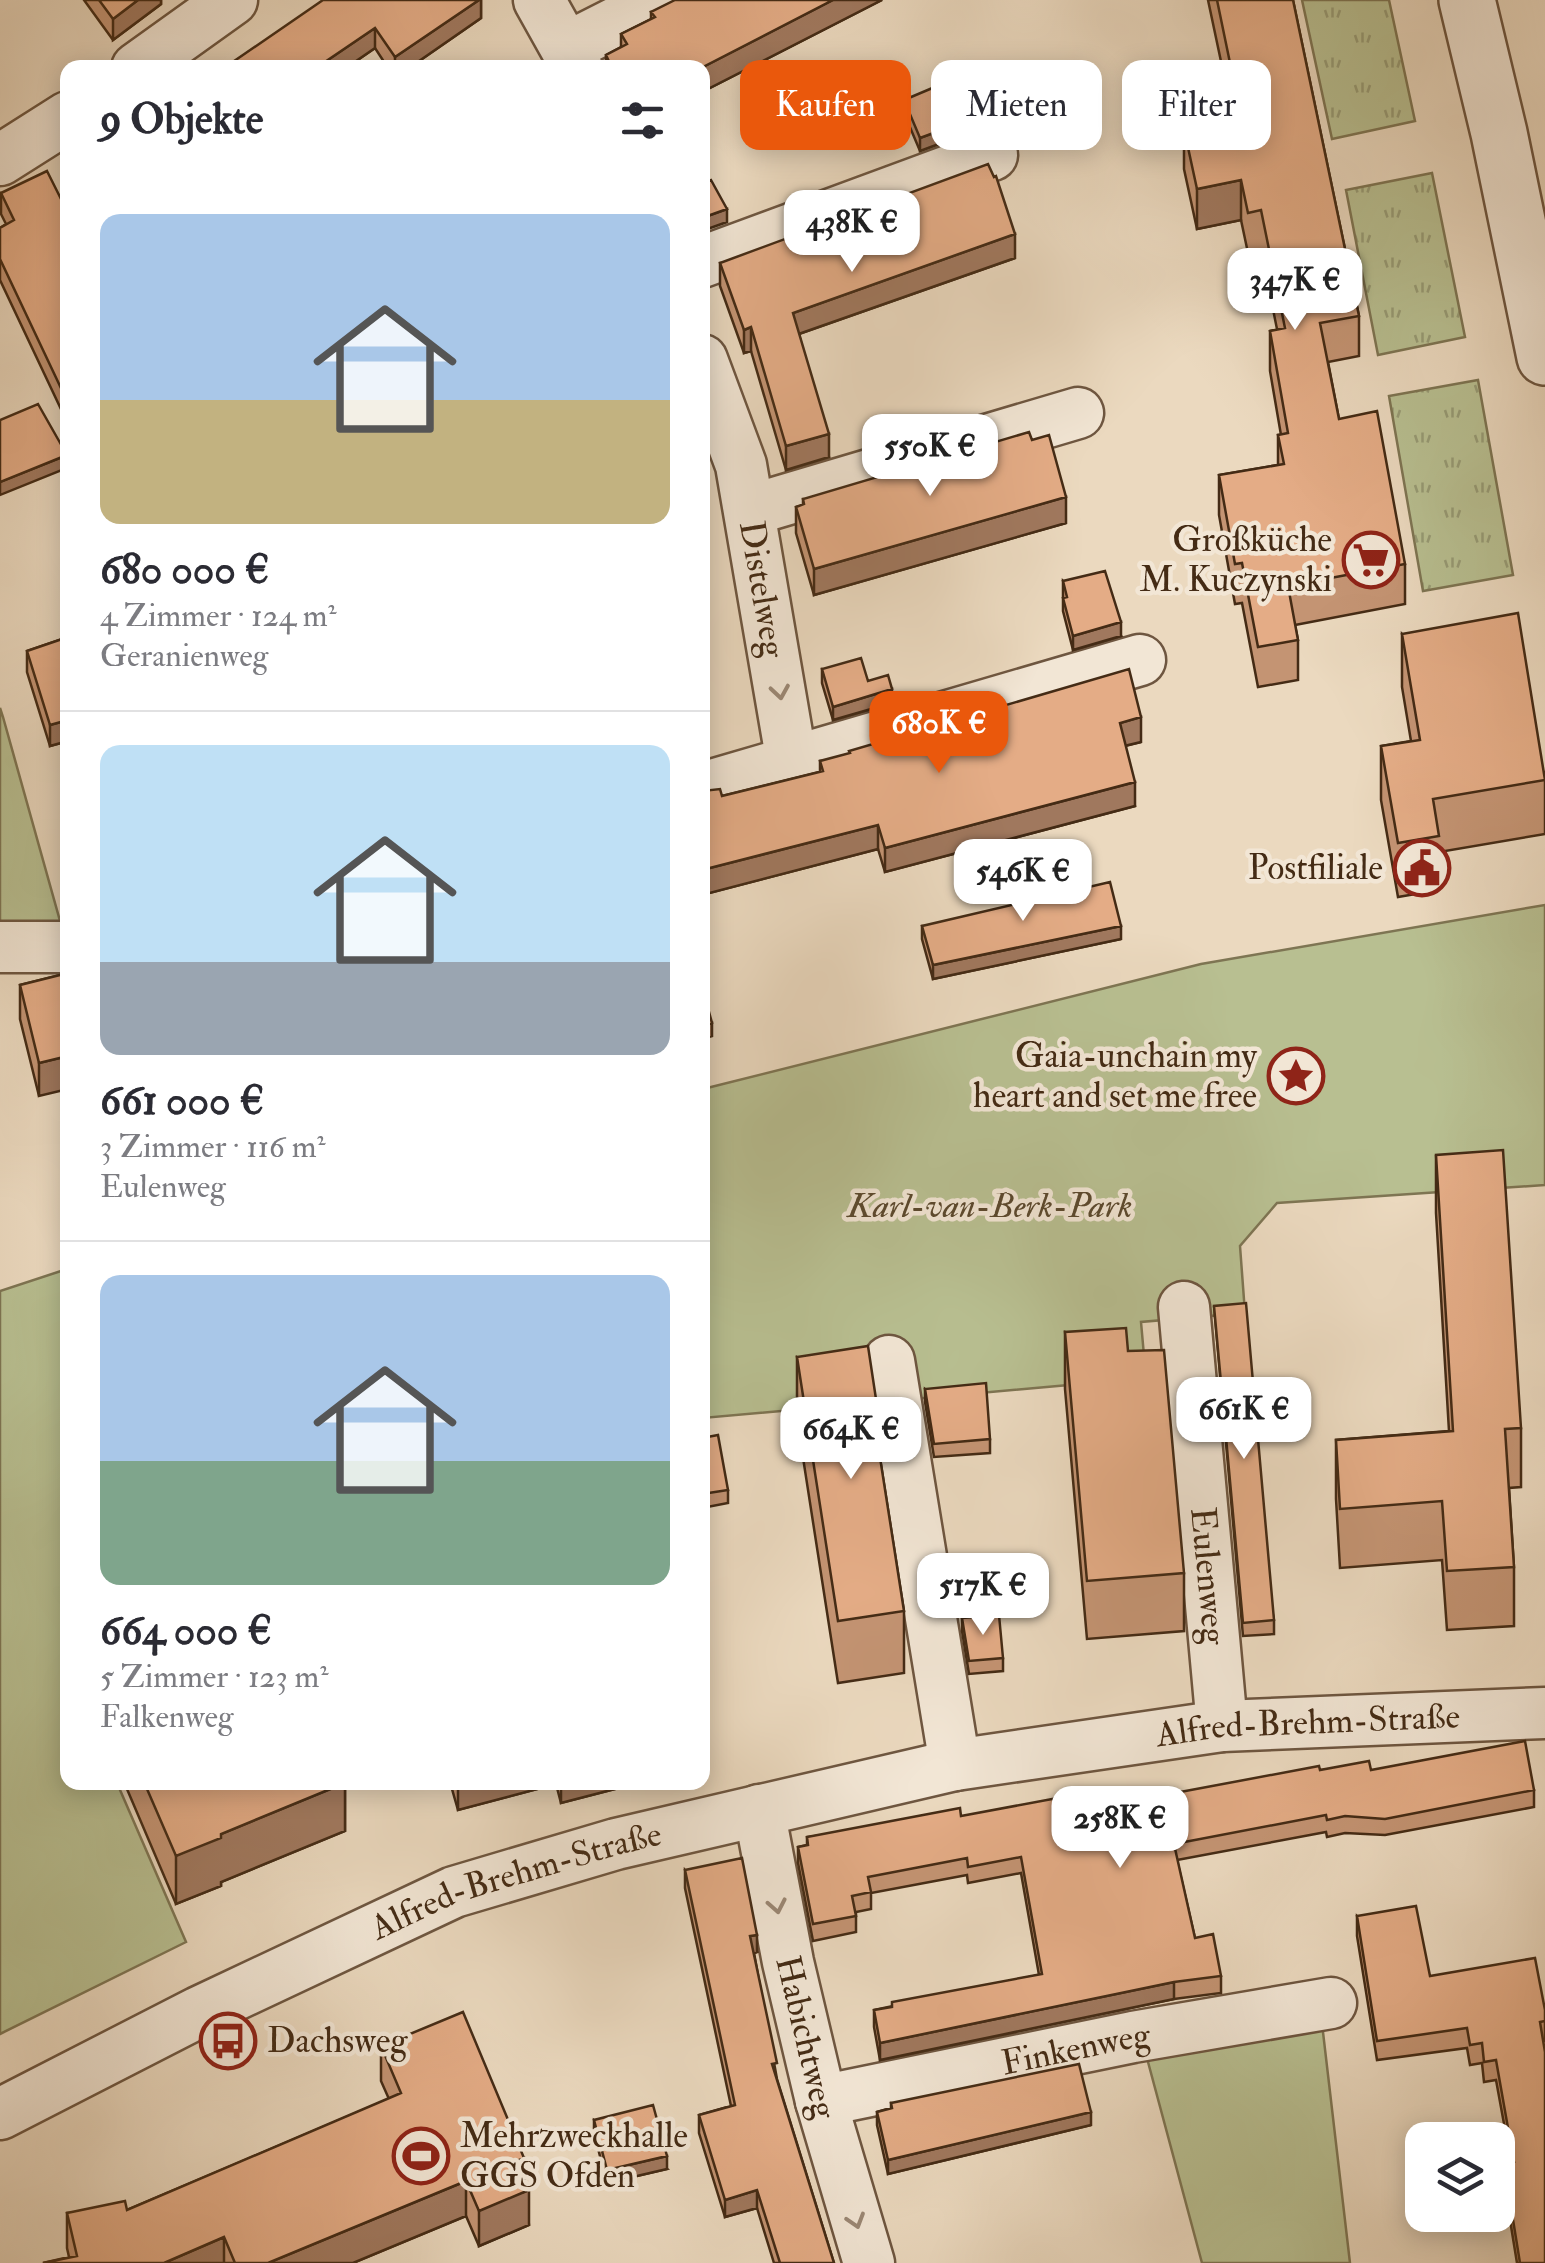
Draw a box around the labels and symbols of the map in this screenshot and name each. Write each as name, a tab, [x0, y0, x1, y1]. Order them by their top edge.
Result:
pin: 438K €	[771, 190, 933, 275]
pin: 347K €	[1214, 248, 1376, 333]
pin: 550K €	[849, 414, 1011, 499]
street label: Distelweg	[729, 518, 796, 662]
place label: Großküche M. Kuczynski	[1139, 518, 1332, 602]
supermarket icon: Großküche M. Kuczynski	[1341, 530, 1401, 590]
one-way arrow	[769, 684, 790, 700]
pin: 680K €	[858, 691, 1020, 776]
public building icon: Postfiliale	[1392, 838, 1452, 898]
pin: 546K €	[942, 839, 1104, 924]
place label: Postfiliale	[1248, 846, 1383, 890]
place label: Gaia-unchain my heart and set me free	[973, 1034, 1258, 1118]
place icon: Gaia-unchain my heart and set me free	[1266, 1046, 1326, 1106]
park label: Karl-van-Berk-Park	[846, 1184, 1132, 1228]
pin: 661K €	[1163, 1377, 1325, 1462]
pin: 664K €	[770, 1397, 932, 1482]
street label: Eulenweg	[1180, 1505, 1237, 1647]
pin: 517K €	[902, 1553, 1064, 1638]
street label: Alfred-Brehm-Straße	[1152, 1694, 1461, 1758]
pin: 258K €	[1039, 1786, 1201, 1871]
street label: Alfred-Brehm-Straße	[363, 1812, 666, 1951]
one-way arrow	[766, 1898, 787, 1914]
street label: Habichtweg	[765, 1951, 847, 2125]
bus stop icon: Dachsweg	[198, 2011, 258, 2071]
street label: Finkenweg	[997, 2012, 1154, 2085]
place label: Dachsweg	[267, 2019, 408, 2063]
place label: Mehrzweckhalle GGS Ofden	[460, 2114, 688, 2198]
sports icon: Mehrzweckhalle GGS Ofden	[391, 2126, 451, 2186]
one-way arrow	[844, 2212, 865, 2229]

